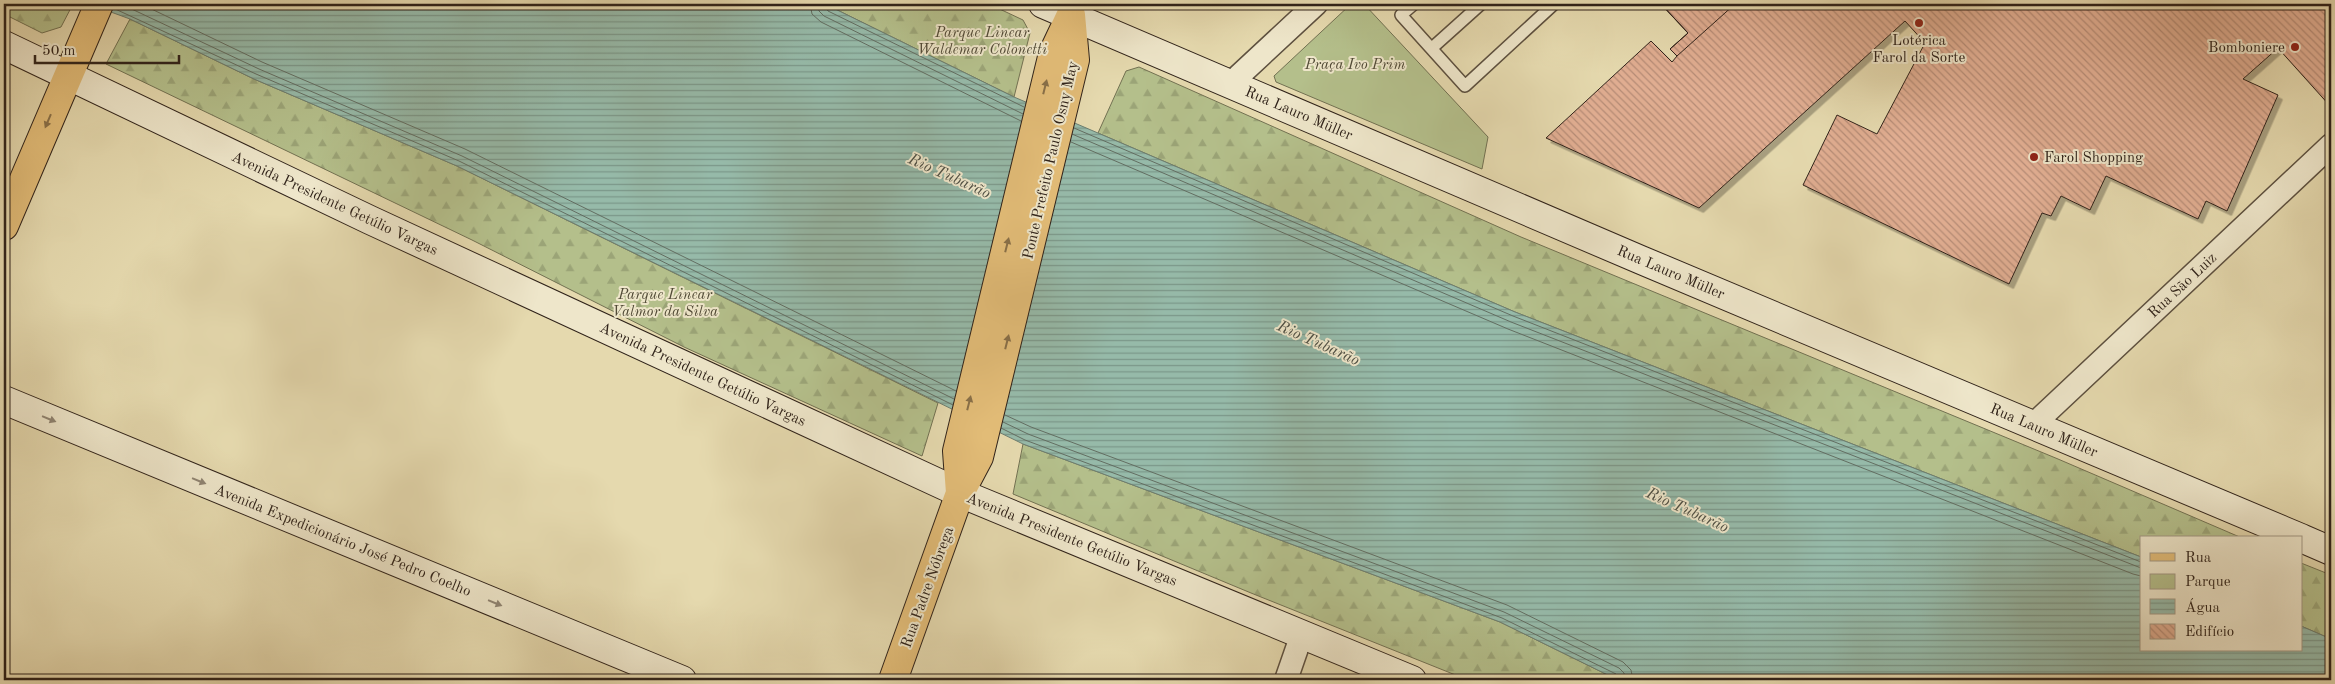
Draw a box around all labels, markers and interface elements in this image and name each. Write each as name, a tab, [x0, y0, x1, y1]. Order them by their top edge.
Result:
marker: Lotérica Farol da Sorte	[1913, 17, 1925, 29]
park label: Parque Linear Waldemar Colonetti	[917, 26, 1047, 58]
scale bar	[35, 32, 179, 64]
place label: Lotérica Farol da Sorte	[1873, 34, 1966, 66]
place label: Bomboniere	[2208, 41, 2285, 56]
marker: Bomboniere	[2289, 41, 2301, 53]
text: 50 m	[42, 44, 76, 59]
park label: Praça Ivo Prim	[1304, 58, 1405, 73]
street label: Ponte Prefeito Paulo Osny May	[1021, 60, 1082, 261]
one-way arrow	[1041, 80, 1049, 95]
street label: Rua Lauro Müller	[1242, 85, 1354, 144]
one-way arrow	[44, 114, 52, 129]
street label: Avenida Presidente Getúlio Vargas	[229, 150, 440, 259]
water label: Rio Tubarão	[905, 151, 993, 202]
marker: Farol Shopping	[2028, 151, 2040, 163]
place label: Farol Shopping	[2044, 151, 2143, 166]
one-way arrow	[1003, 238, 1011, 253]
street label: Rua Lauro Müller	[1614, 244, 1726, 303]
street label: Rua São Luiz	[2146, 251, 2220, 321]
park label: Parque Linear Valmor da Silva	[612, 288, 718, 320]
water label: Rio Tubarão	[1274, 318, 1362, 369]
street label: Avenida Presidente Getúlio Vargas	[597, 321, 808, 430]
one-way arrow	[1003, 334, 1011, 349]
one-way arrow	[965, 396, 973, 411]
street label: Rua Lauro Müller	[1987, 402, 2099, 461]
one-way arrow	[42, 415, 56, 423]
one-way arrow	[192, 477, 206, 485]
street label: Avenida Expedicionário José Pedro Coelho	[212, 483, 473, 600]
water label: Rio Tubarão	[1643, 485, 1731, 536]
street label: Avenida Presidente Getúlio Vargas	[964, 491, 1179, 590]
street label: Rua Padre Nóbrega	[900, 524, 957, 650]
legend	[2140, 536, 2302, 652]
text: Rua	[2185, 551, 2212, 566]
text: Parque	[2185, 575, 2231, 590]
text: Água	[2185, 598, 2221, 616]
one-way arrow	[488, 599, 503, 607]
text: Edifício	[2185, 625, 2234, 640]

